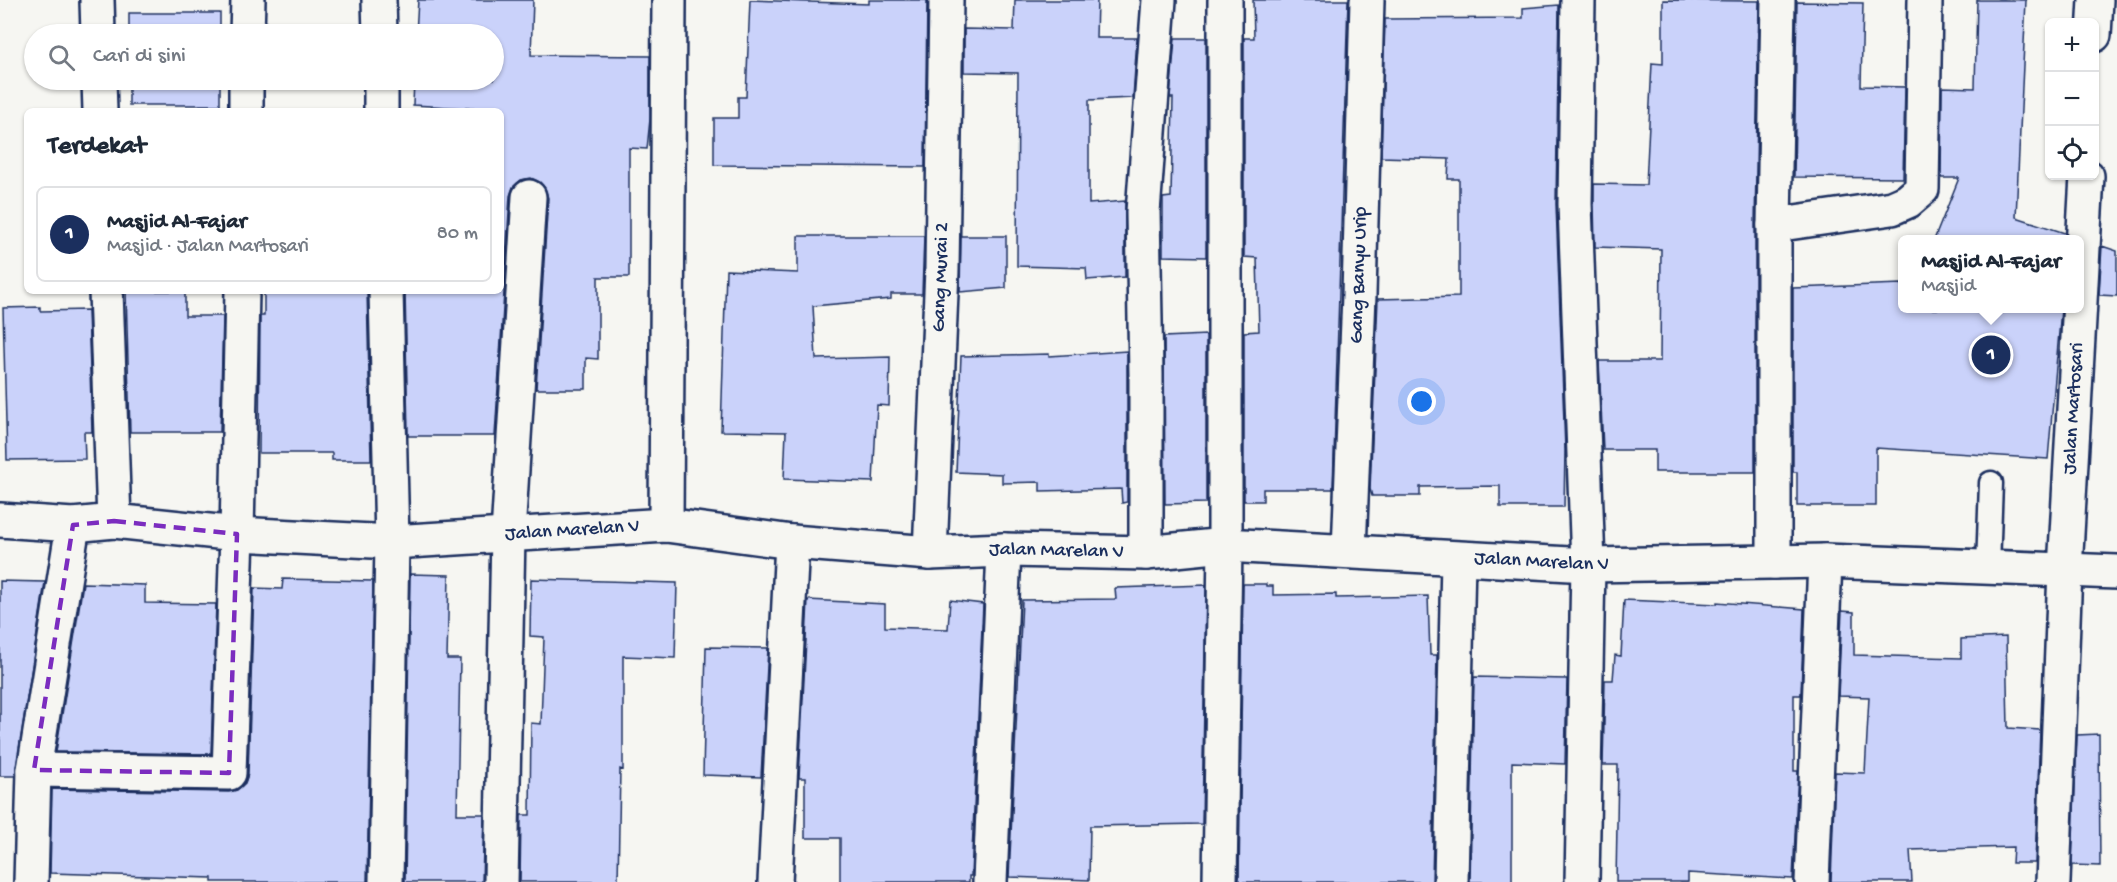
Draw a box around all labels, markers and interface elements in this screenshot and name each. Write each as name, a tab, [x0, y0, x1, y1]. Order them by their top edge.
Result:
map controls	[2045, 18, 2099, 180]
button: +	[2045, 18, 2099, 72]
search box	[24, 24, 504, 90]
icon: search	[45, 41, 78, 74]
text: Cari di sini	[93, 44, 186, 70]
button: −	[2045, 72, 2099, 126]
button: locate	[2045, 126, 2099, 180]
text: Terdekat	[48, 132, 146, 163]
street label: Gang Banyu Urip	[1346, 206, 1373, 344]
text: Masjid Al-Fajar	[107, 210, 246, 236]
street label: Gang Murai 2	[928, 222, 954, 333]
text: 1	[65, 223, 74, 246]
text: 80 m	[437, 223, 478, 246]
popup	[1898, 235, 2084, 313]
text: Masjid · Jalan Martosari	[107, 236, 309, 259]
text: Masjid Al-Fajar	[1921, 250, 2061, 276]
text: Masjid	[1921, 276, 1975, 299]
pin: 1	[1972, 332, 2010, 378]
street label: Jalan Martosari	[2059, 342, 2089, 475]
your location	[1407, 387, 1436, 416]
street label: Jalan Marelan V	[504, 515, 640, 546]
street label: Jalan Marelan V	[989, 538, 1124, 564]
street label: Jalan Marelan V	[1474, 547, 1609, 577]

